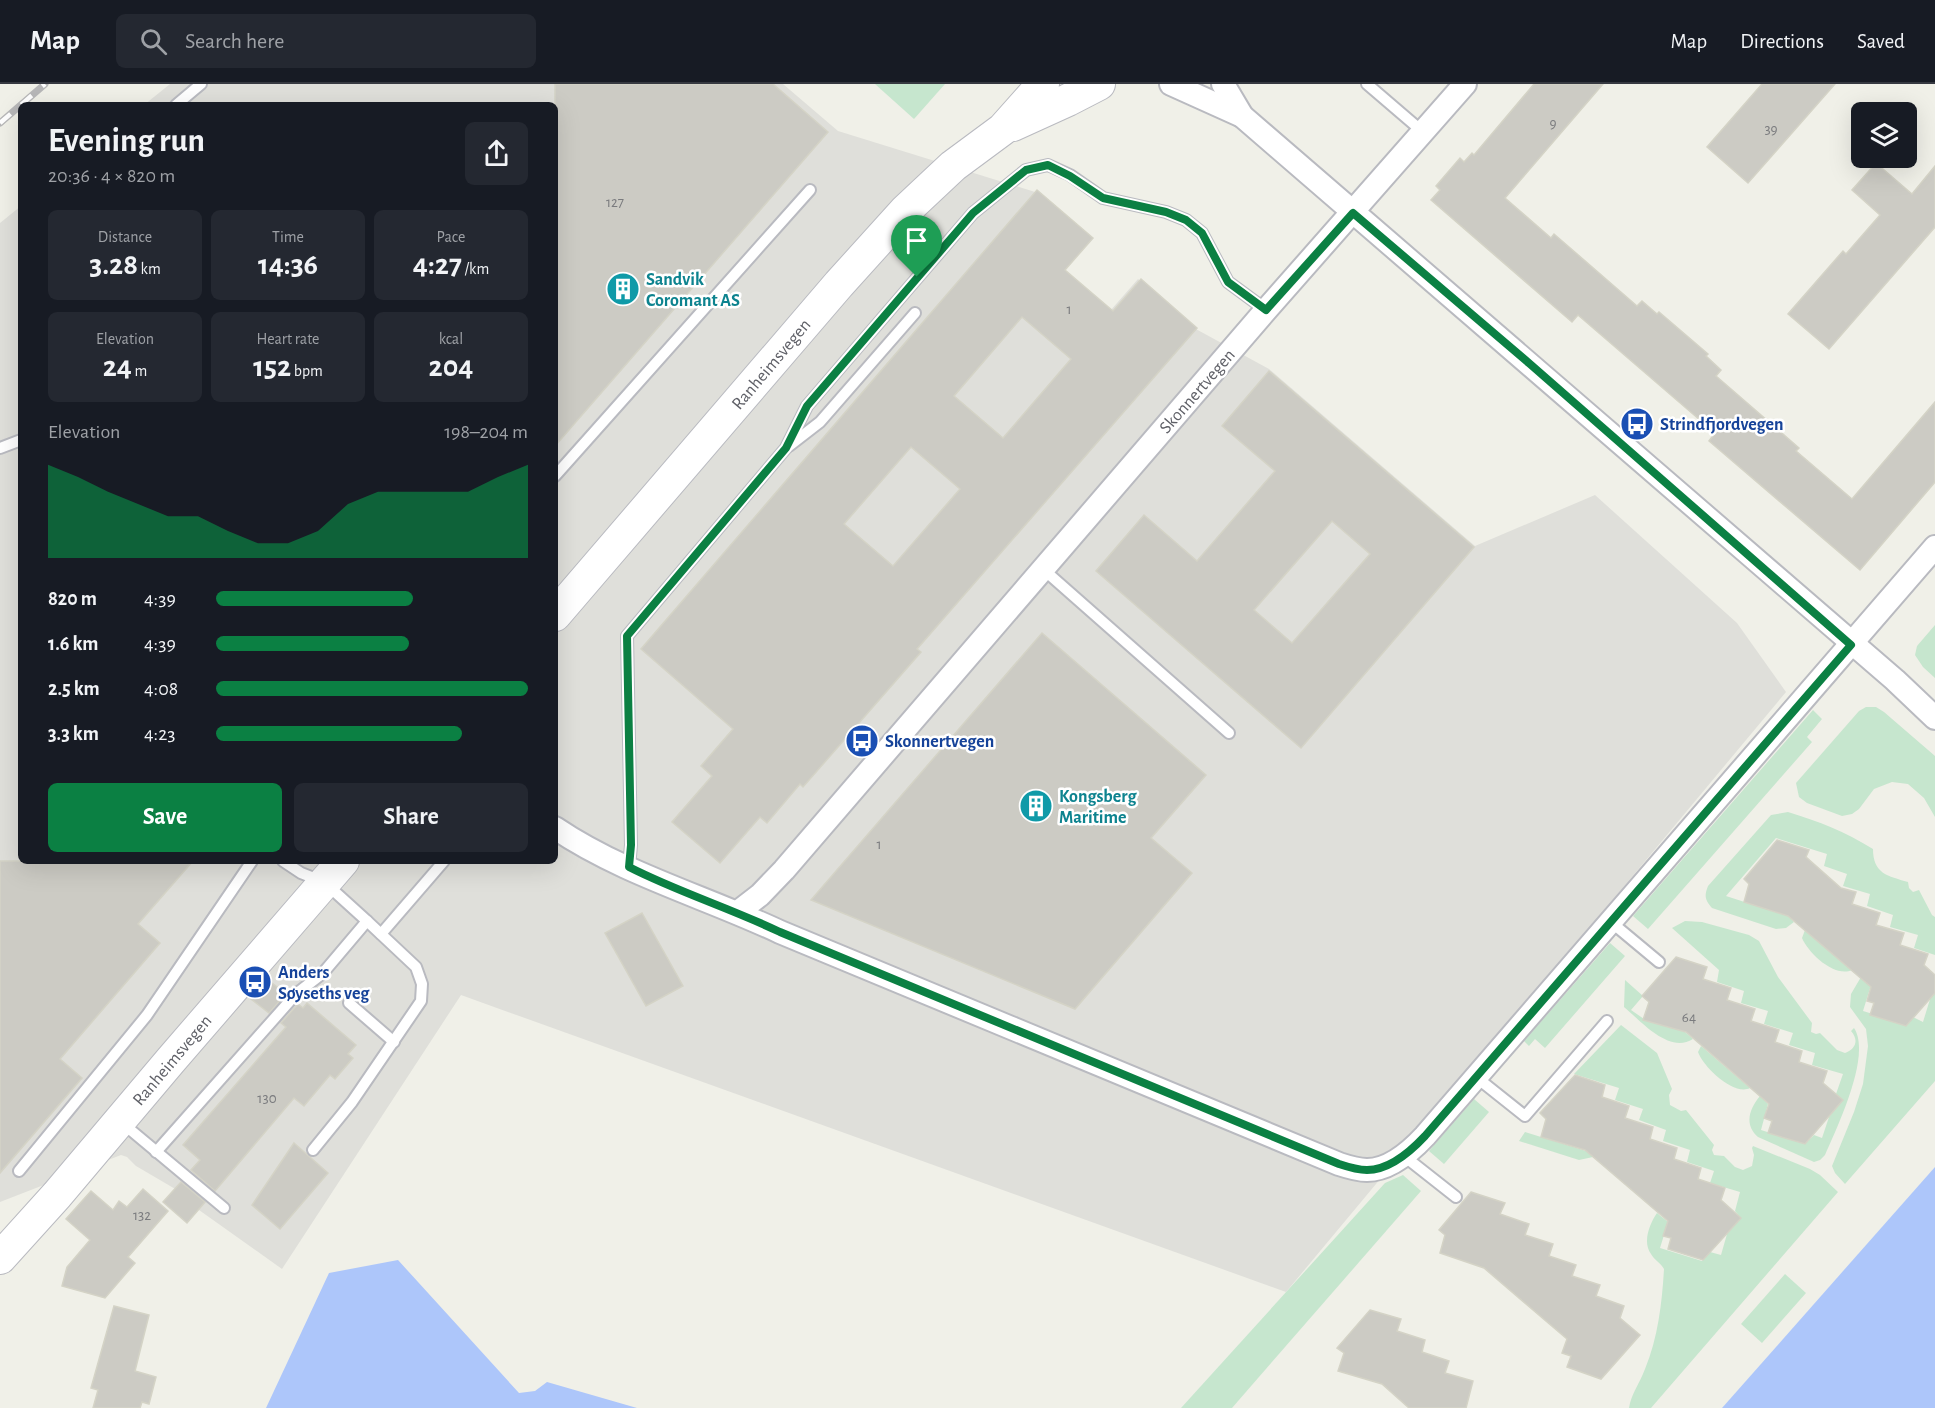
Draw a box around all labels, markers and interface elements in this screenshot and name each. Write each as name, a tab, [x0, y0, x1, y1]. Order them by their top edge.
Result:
search box	[116, 14, 536, 68]
icon: search	[137, 25, 170, 58]
text: Map	[30, 27, 80, 55]
text: Search here	[185, 30, 284, 52]
text: Map	[1671, 31, 1707, 52]
text: Directions	[1740, 31, 1824, 52]
text: Saved	[1857, 31, 1905, 52]
map controls	[1851, 102, 1917, 168]
button: layers	[1851, 102, 1917, 168]
house number: 9	[1549, 116, 1557, 131]
button: share	[465, 122, 528, 185]
house number: 39	[1764, 122, 1778, 137]
text: Evening run	[48, 125, 205, 158]
text: 20:36 · 4 × 820 m	[48, 166, 175, 186]
house number: 127	[606, 195, 624, 210]
pin	[891, 215, 942, 277]
icon: arrive	[900, 224, 933, 257]
text: Distance	[98, 229, 152, 245]
text: Time	[272, 229, 304, 245]
text: Pace	[437, 229, 465, 245]
text: 3.28	[89, 250, 138, 280]
text: 14:36	[258, 250, 318, 280]
text: 4:27	[413, 250, 462, 280]
text: km	[138, 261, 161, 277]
text: /km	[462, 261, 489, 277]
building icon: Sandvik Coromant AS	[605, 271, 641, 307]
place label: Sandvik Coromant AS	[646, 271, 740, 310]
house number: 1	[1066, 302, 1072, 317]
street label: Ranheimsvegen	[729, 316, 815, 413]
text: Elevation	[96, 331, 154, 347]
text: Heart rate	[257, 331, 319, 347]
text: kcal	[439, 331, 463, 347]
street label: Skonnertvegen	[1157, 346, 1239, 437]
text: 24	[103, 352, 132, 382]
text: 152	[253, 352, 291, 382]
text: 204	[429, 352, 473, 382]
text: m	[132, 363, 147, 379]
text: bpm	[291, 363, 323, 379]
bus stop icon: Strindfjordvegen	[1619, 406, 1655, 442]
place label: Strindfjordvegen	[1660, 416, 1784, 434]
text: Elevation	[48, 422, 120, 442]
text: 198–204 m	[444, 422, 528, 442]
text: 820 m	[48, 589, 97, 609]
text: 4:39	[144, 589, 176, 609]
text: 1.6 km	[48, 634, 99, 654]
text: 4:39	[144, 634, 176, 654]
text: 2.5 km	[48, 679, 100, 699]
text: 4:08	[144, 679, 178, 699]
bus stop icon: Skonnertvegen	[844, 723, 880, 759]
text: 3.3 km	[48, 724, 99, 744]
text: 4:23	[144, 724, 176, 744]
place label: Skonnertvegen	[885, 733, 994, 751]
button: Save	[48, 783, 282, 852]
button: Share	[294, 783, 528, 852]
building icon: Kongsberg Maritime	[1018, 788, 1054, 824]
place label: Kongsberg Maritime	[1059, 788, 1137, 827]
house number: 1	[876, 837, 882, 852]
bus stop icon: Anders Søyseths veg	[237, 964, 273, 1000]
place label: Anders Søyseths veg	[278, 964, 370, 1003]
house number: 64	[1682, 1010, 1696, 1025]
street label: Ranheimsvegen	[130, 1012, 216, 1109]
house number: 130	[257, 1091, 277, 1106]
house number: 132	[133, 1208, 151, 1223]

